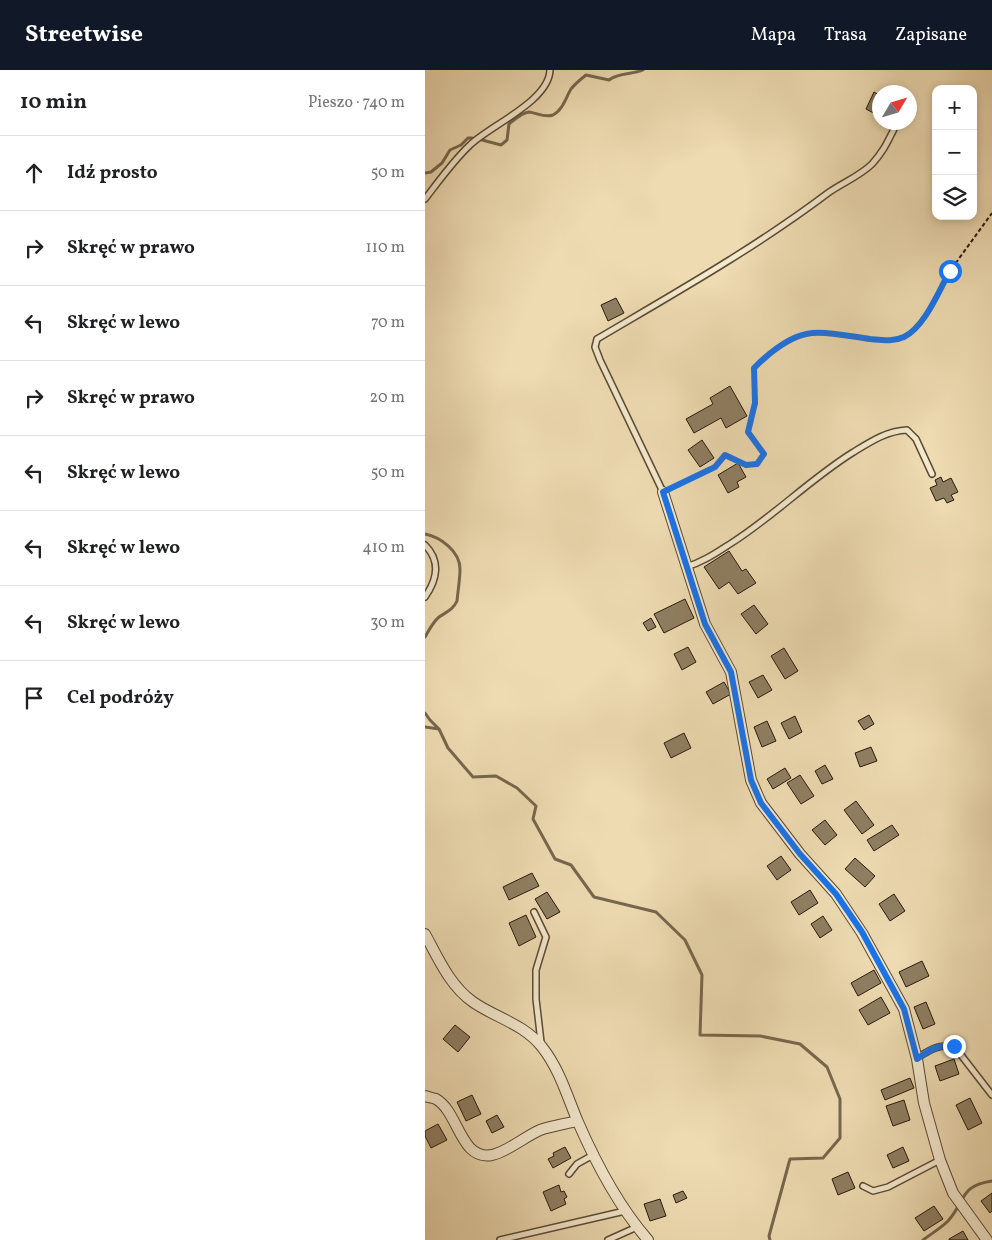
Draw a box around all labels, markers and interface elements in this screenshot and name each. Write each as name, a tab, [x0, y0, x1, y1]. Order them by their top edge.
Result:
text: Streetwise	[25, 18, 143, 52]
text: Mapa	[751, 23, 796, 48]
text: Trasa	[824, 23, 867, 48]
text: Zapisane	[895, 23, 967, 48]
north arrow	[872, 85, 917, 130]
map controls	[932, 85, 977, 220]
button: +	[932, 85, 977, 130]
text: 10 min	[20, 88, 87, 117]
text: Pieszo · 740 m	[308, 92, 405, 114]
button: −	[932, 130, 977, 175]
icon: ahead	[20, 159, 48, 187]
text: Idź prosto	[67, 160, 158, 186]
text: 50 m	[371, 162, 405, 184]
button: layers	[932, 175, 977, 220]
icon: right	[20, 234, 48, 262]
text: Skręć w prawo	[67, 235, 195, 261]
text: 110 m	[366, 237, 405, 259]
route start	[939, 260, 962, 283]
icon: left	[20, 309, 48, 337]
text: Skręć w lewo	[67, 310, 180, 336]
text: 70 m	[371, 312, 405, 334]
icon: right	[20, 384, 48, 412]
text: Skręć w prawo	[67, 385, 195, 411]
text: 20 m	[370, 387, 405, 409]
icon: left	[20, 459, 48, 487]
text: Skręć w lewo	[67, 460, 180, 486]
text: 50 m	[371, 462, 405, 484]
icon: left	[20, 534, 48, 562]
text: Skręć w lewo	[67, 535, 180, 561]
text: 410 m	[362, 537, 405, 559]
icon: left	[20, 609, 48, 637]
text: Skręć w lewo	[67, 610, 180, 636]
text: 30 m	[370, 612, 405, 634]
icon: arrive	[20, 684, 48, 712]
text: Cel podróży	[67, 685, 174, 711]
route end	[943, 1035, 966, 1058]

